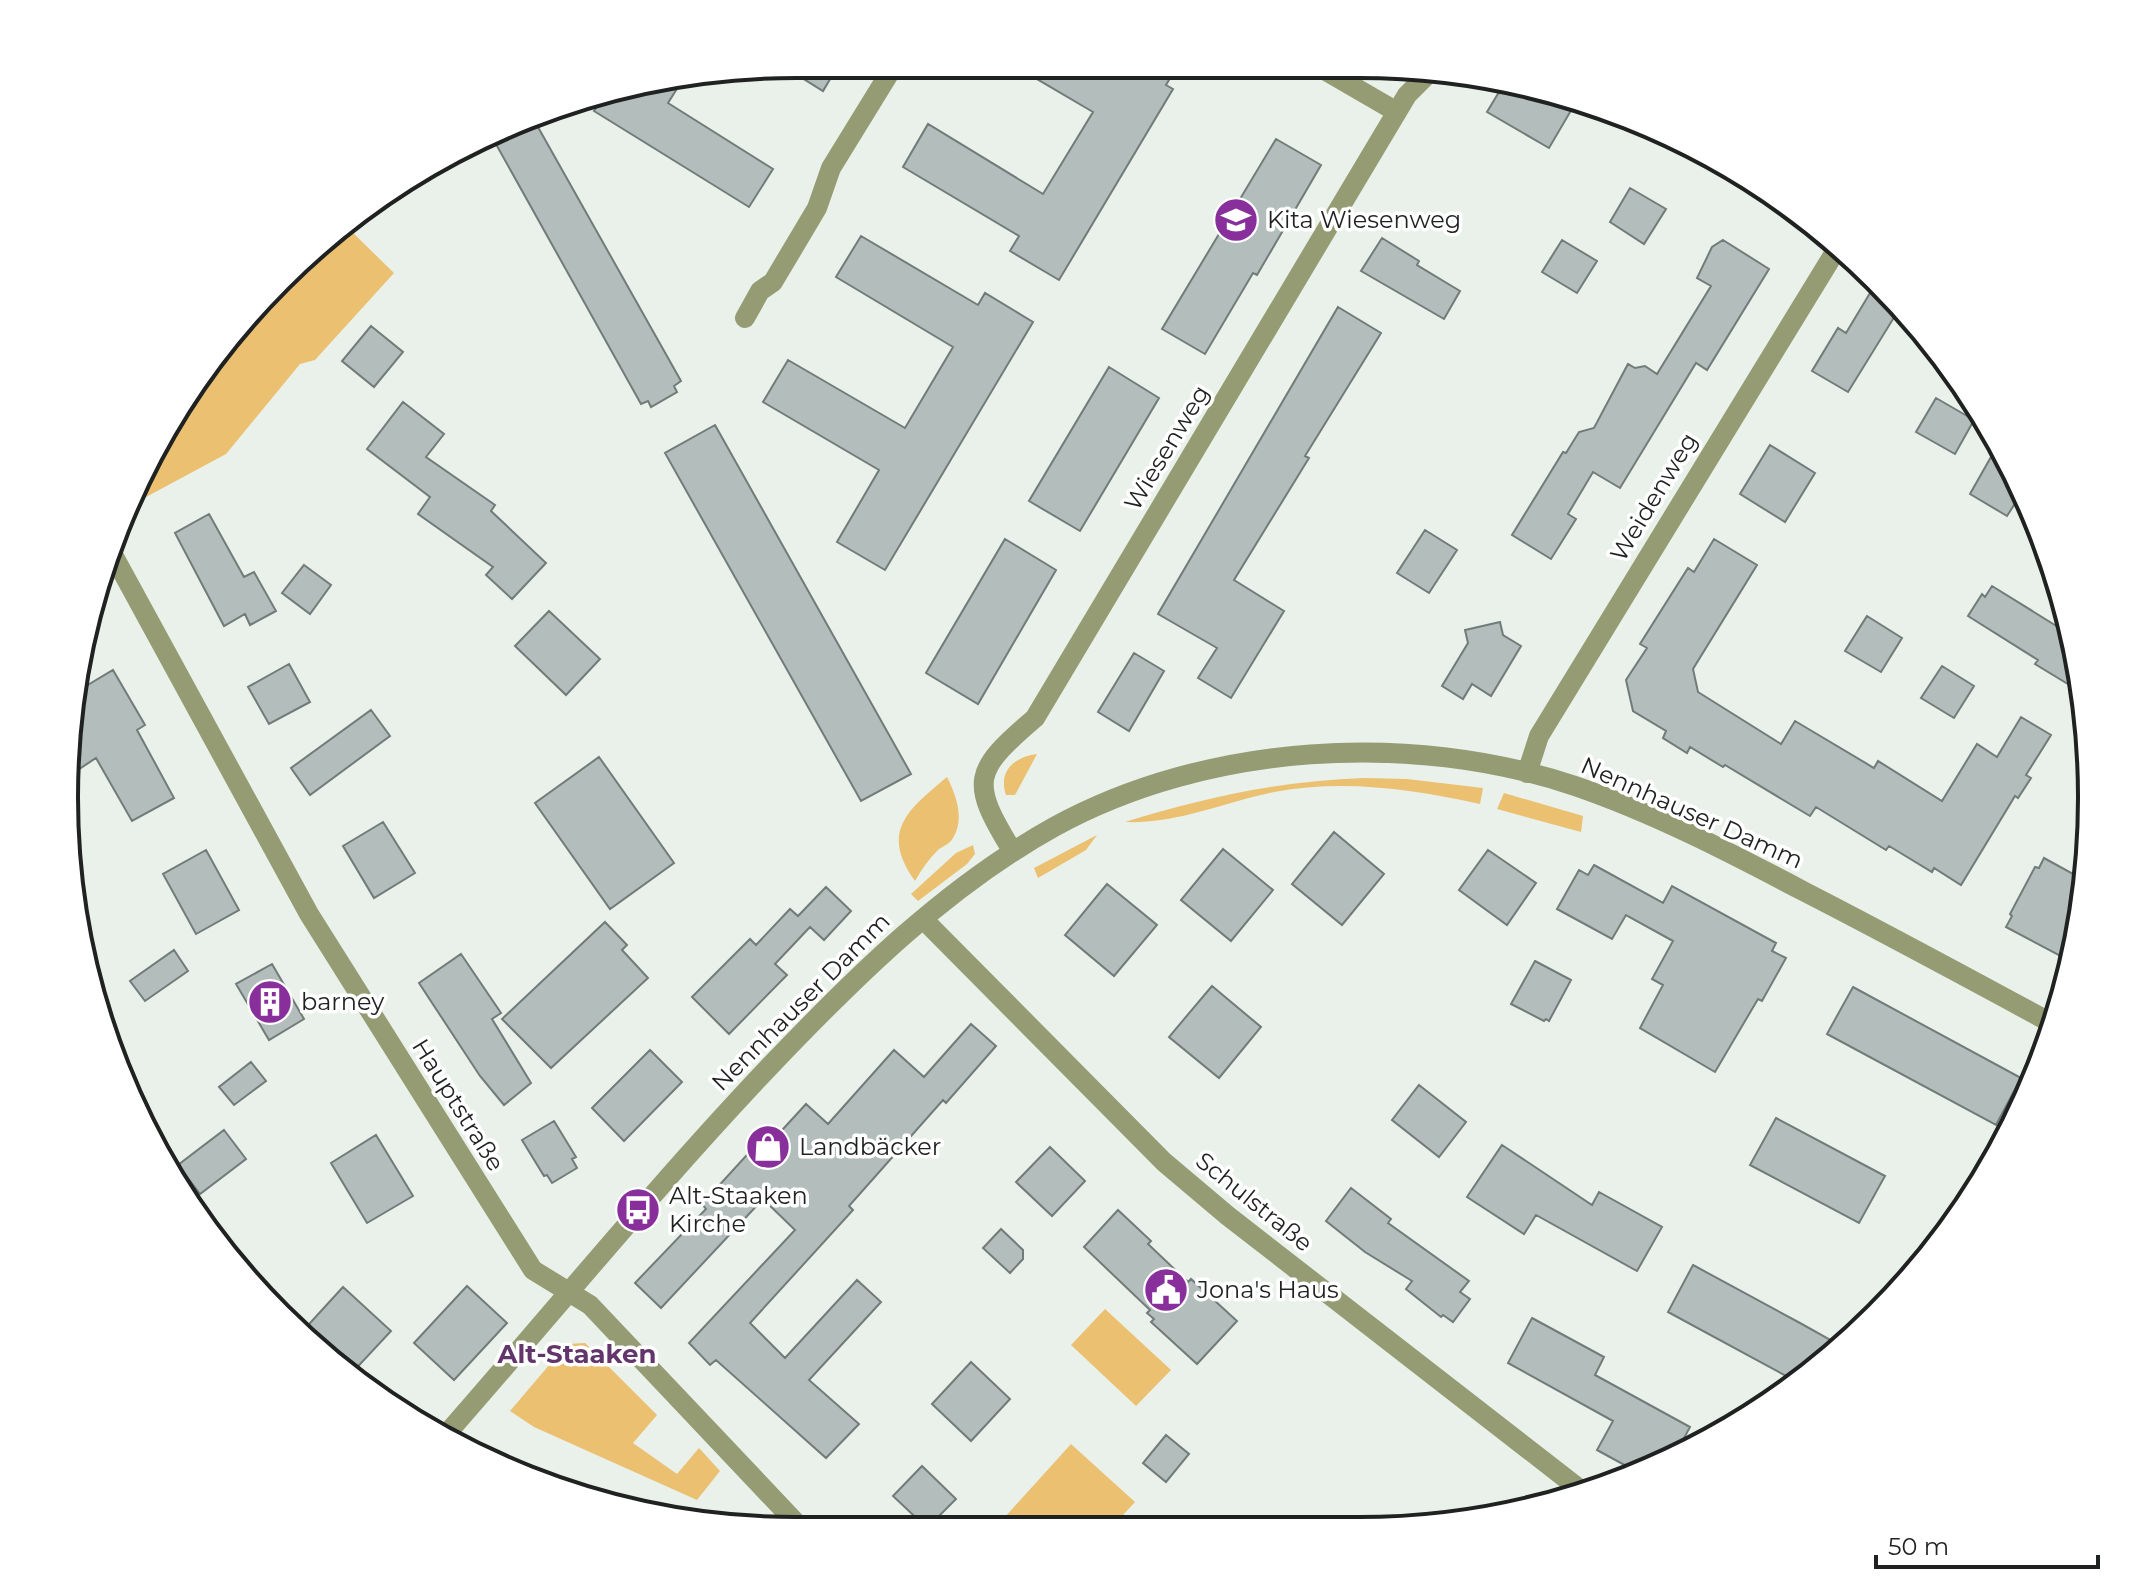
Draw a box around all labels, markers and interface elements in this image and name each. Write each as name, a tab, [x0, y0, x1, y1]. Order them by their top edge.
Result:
school or university icon: Kita Wiesenweg	[1212, 196, 1260, 244]
place label: Kita Wiesenweg	[1267, 205, 1461, 234]
street label: Wiesenweg	[1118, 380, 1215, 516]
street label: Weidenweg	[1604, 427, 1703, 566]
street label: Nennhauser Damm	[1577, 750, 1808, 875]
street label: Nennhauser Damm	[706, 907, 896, 1097]
building icon: barney	[246, 978, 294, 1026]
place label: barney	[301, 987, 384, 1016]
street label: Hauptstraße	[406, 1033, 511, 1176]
shop icon: Landbäcker	[744, 1123, 792, 1171]
place label: Landbäcker	[799, 1132, 941, 1161]
street label: Schulstraße	[1190, 1146, 1318, 1257]
place label: Alt-Staaken Kirche	[669, 1181, 808, 1238]
bus stop icon: Alt-Staaken Kirche	[614, 1186, 662, 1234]
public building icon: Jona's Haus	[1142, 1266, 1190, 1314]
place label: Jona's Haus	[1196, 1275, 1339, 1304]
district label: Alt-Staaken	[497, 1338, 656, 1370]
scale bar	[1876, 1519, 2098, 1569]
text: 50 m	[1888, 1532, 1949, 1561]

